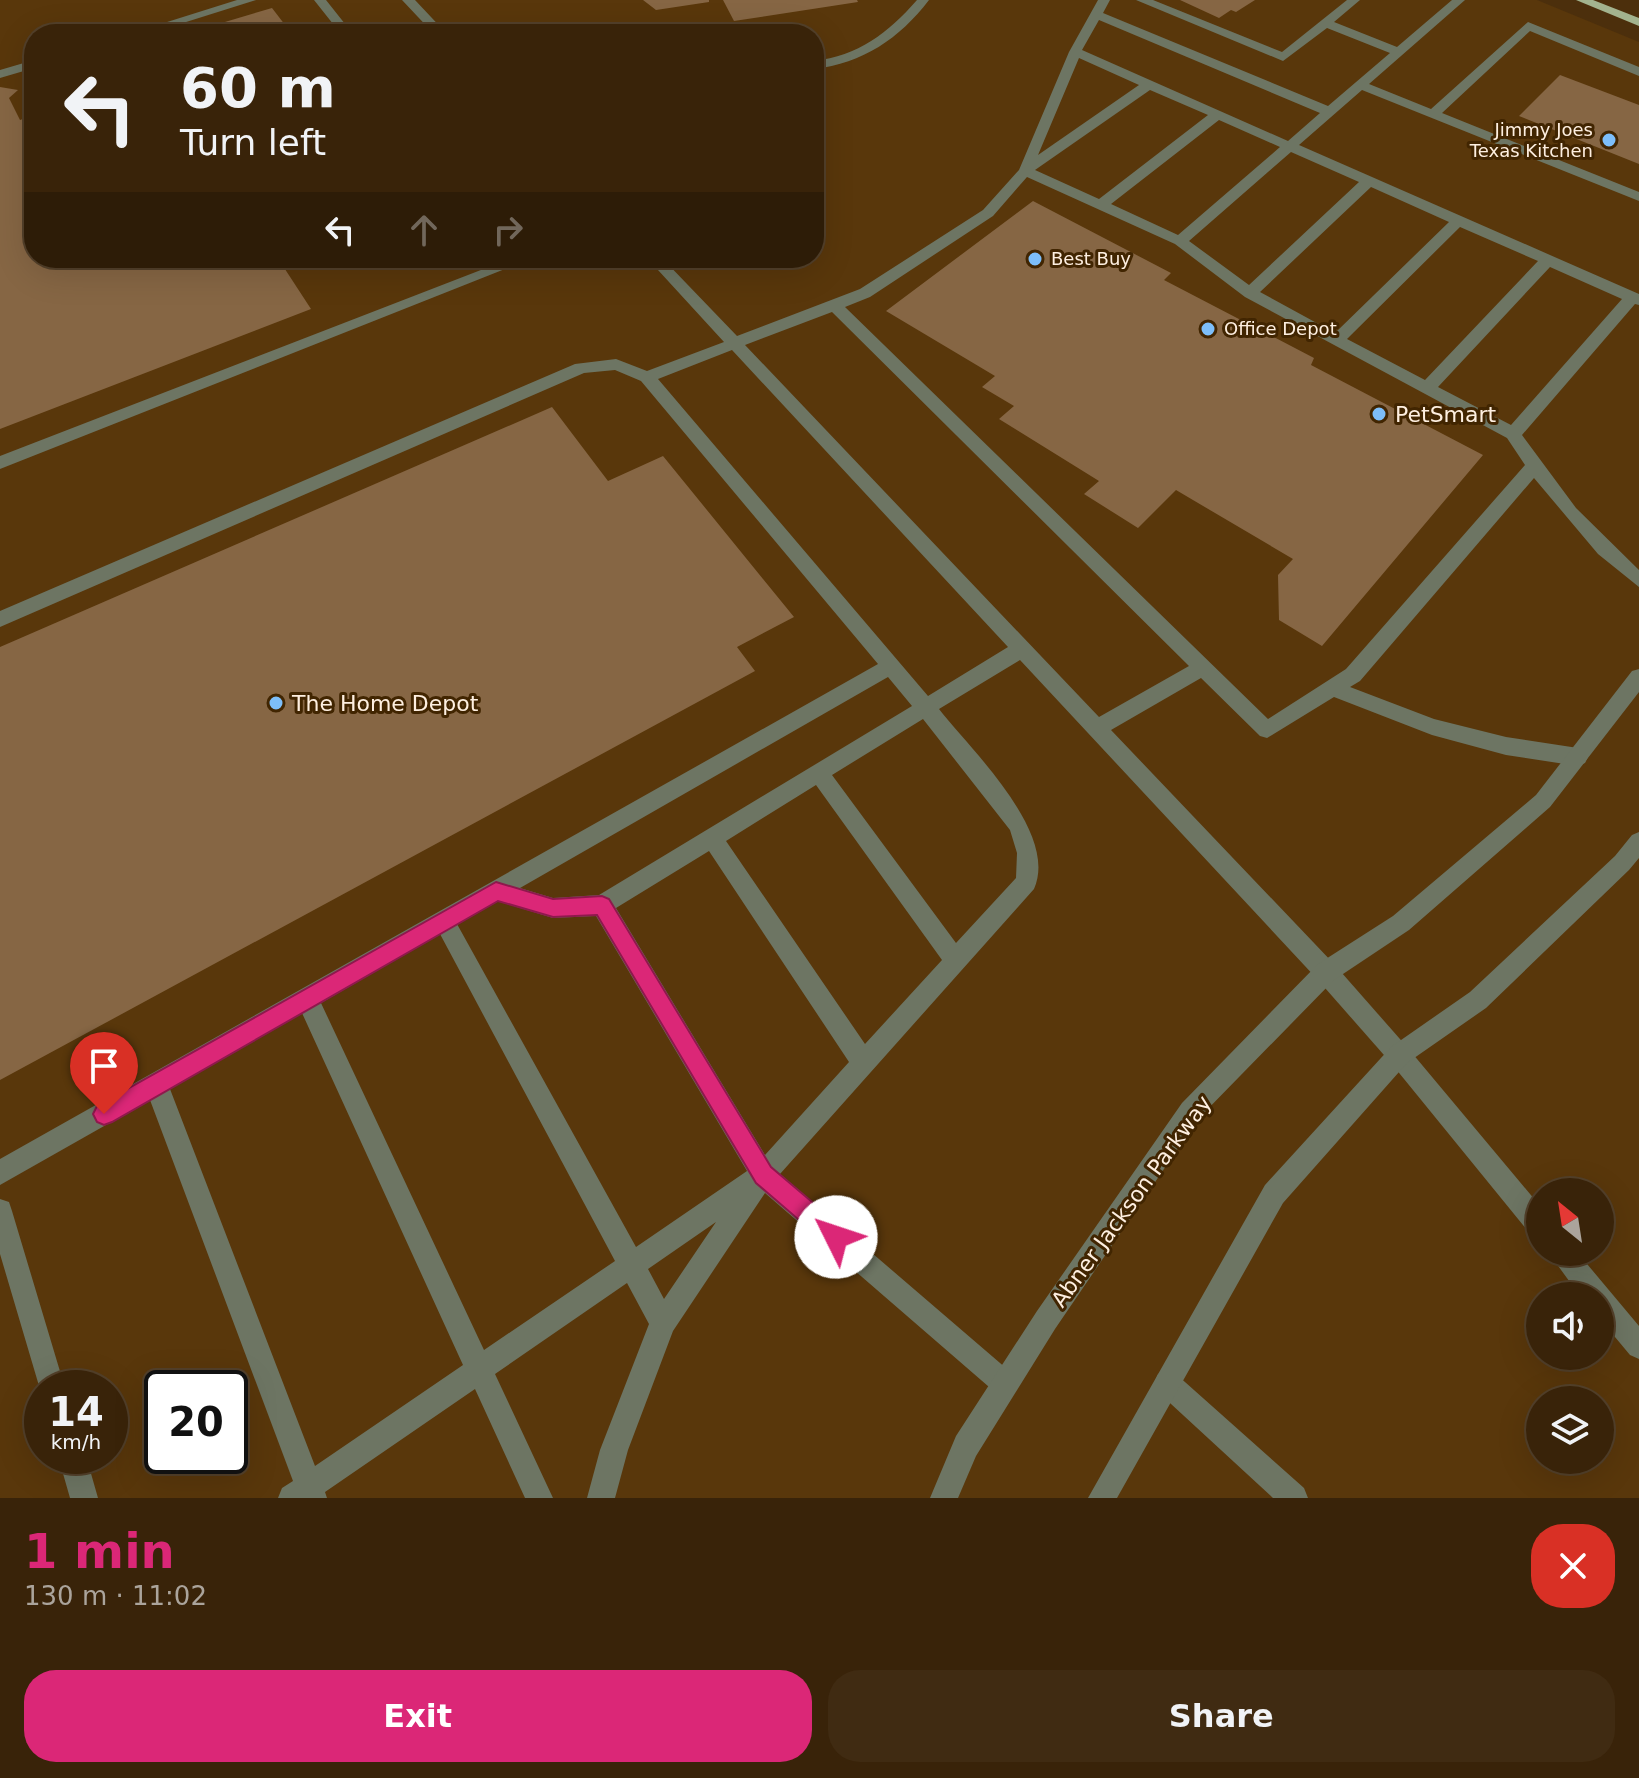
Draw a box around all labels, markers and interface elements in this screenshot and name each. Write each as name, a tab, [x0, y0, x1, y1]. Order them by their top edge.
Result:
text: 60 m	[180, 55, 336, 120]
icon: left	[48, 56, 152, 160]
place label: Jimmy Joes Texas Kitchen	[1469, 119, 1593, 161]
text: Turn left	[180, 122, 326, 163]
marker: Jimmy Joes Texas Kitchen	[1600, 131, 1618, 149]
icon: left	[318, 208, 362, 252]
icon: ahead	[402, 208, 446, 252]
icon: right	[486, 208, 530, 252]
place label: Best Buy	[1051, 248, 1131, 269]
marker: Best Buy	[1026, 250, 1044, 268]
place label: Office Depot	[1224, 318, 1337, 339]
marker: Office Depot	[1199, 320, 1217, 338]
place label: PetSmart	[1395, 402, 1497, 427]
marker: PetSmart	[1370, 405, 1388, 423]
place label: The Home Depot	[291, 691, 479, 716]
marker: The Home Depot	[267, 694, 285, 712]
pin	[70, 1032, 138, 1114]
icon: arrive	[82, 1044, 126, 1088]
street label: Abner Jackson Parkway	[1046, 1091, 1217, 1312]
north arrow	[1526, 1178, 1614, 1266]
map controls	[1526, 1178, 1614, 1474]
position arrow	[794, 1195, 878, 1279]
button: sound	[1526, 1282, 1614, 1370]
speed limit sign: 20	[144, 1370, 248, 1474]
button: layers	[1526, 1386, 1614, 1474]
text: 14	[48, 1389, 104, 1435]
text: km/h	[51, 1430, 101, 1454]
text: 1 min	[24, 1523, 175, 1579]
button: close	[1531, 1524, 1615, 1608]
text: 130 m · 11:02	[24, 1581, 207, 1611]
button: Exit	[24, 1670, 812, 1762]
button: Share	[828, 1670, 1615, 1762]

